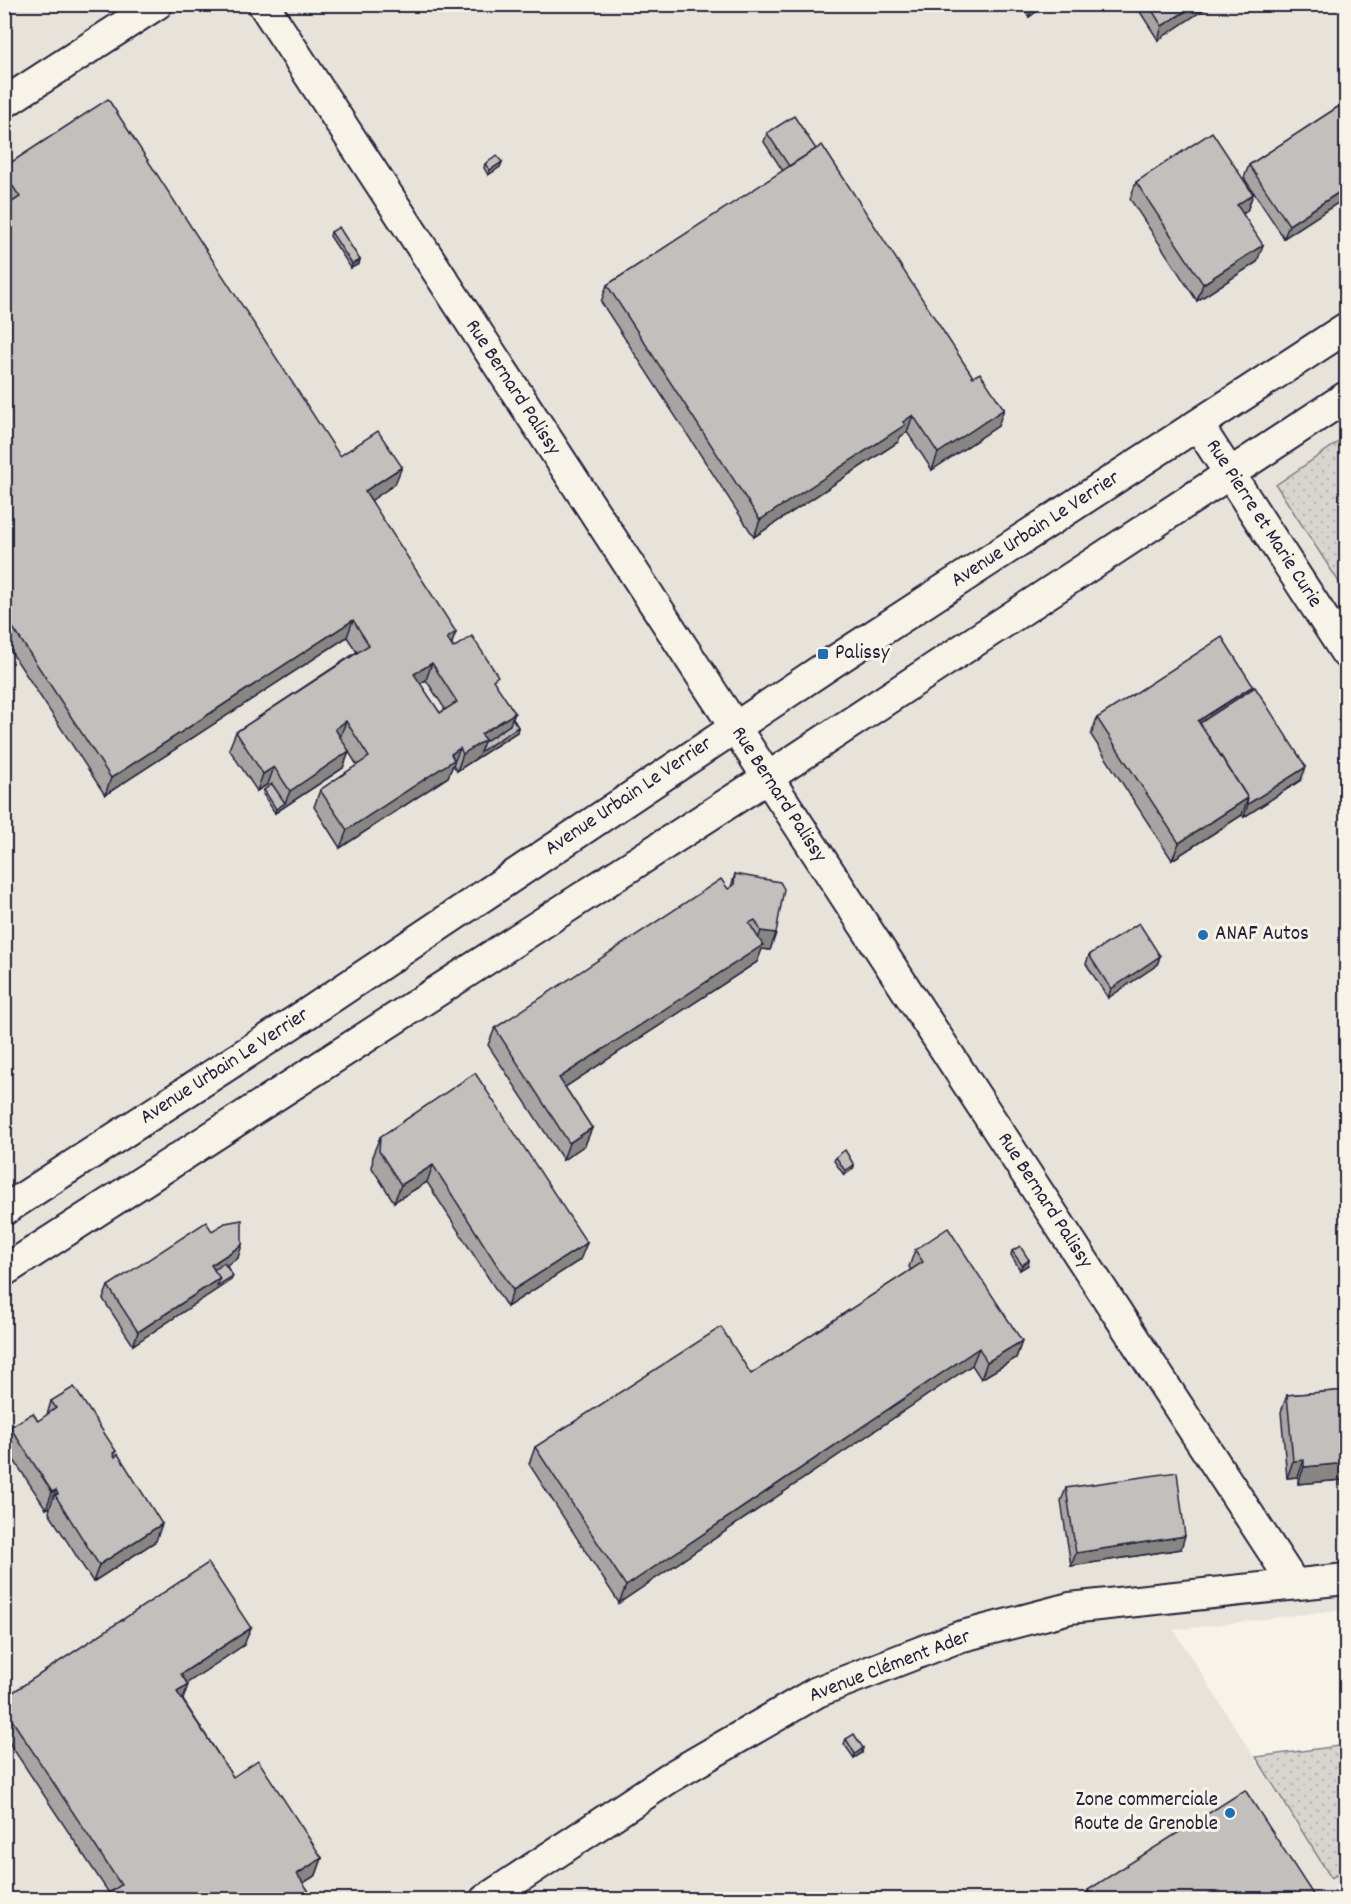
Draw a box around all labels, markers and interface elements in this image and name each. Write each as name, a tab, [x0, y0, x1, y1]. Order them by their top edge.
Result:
street label: Rue Bernard Palissy	[457, 314, 568, 462]
street label: Rue Pierre et Marie Curie	[1197, 434, 1329, 614]
street label: Avenue Urbain Le Verrier	[946, 464, 1126, 596]
place label: Palissy	[835, 639, 890, 669]
marker: Palissy	[816, 647, 830, 661]
street label: Rue Bernard Palissy	[723, 721, 834, 869]
street label: Avenue Urbain Le Verrier	[539, 730, 719, 864]
place label: ANAF Autos	[1215, 920, 1309, 950]
marker: ANAF Autos	[1196, 928, 1210, 942]
street label: Avenue Urbain Le Verrier	[135, 1001, 315, 1133]
street label: Rue Bernard Palissy	[989, 1127, 1100, 1275]
street label: Avenue Clément Ader	[805, 1622, 975, 1712]
place label: Zone commerciale Route de Grenoble	[1074, 1786, 1218, 1840]
marker: Zone commerciale Route de Grenoble	[1223, 1806, 1237, 1820]

